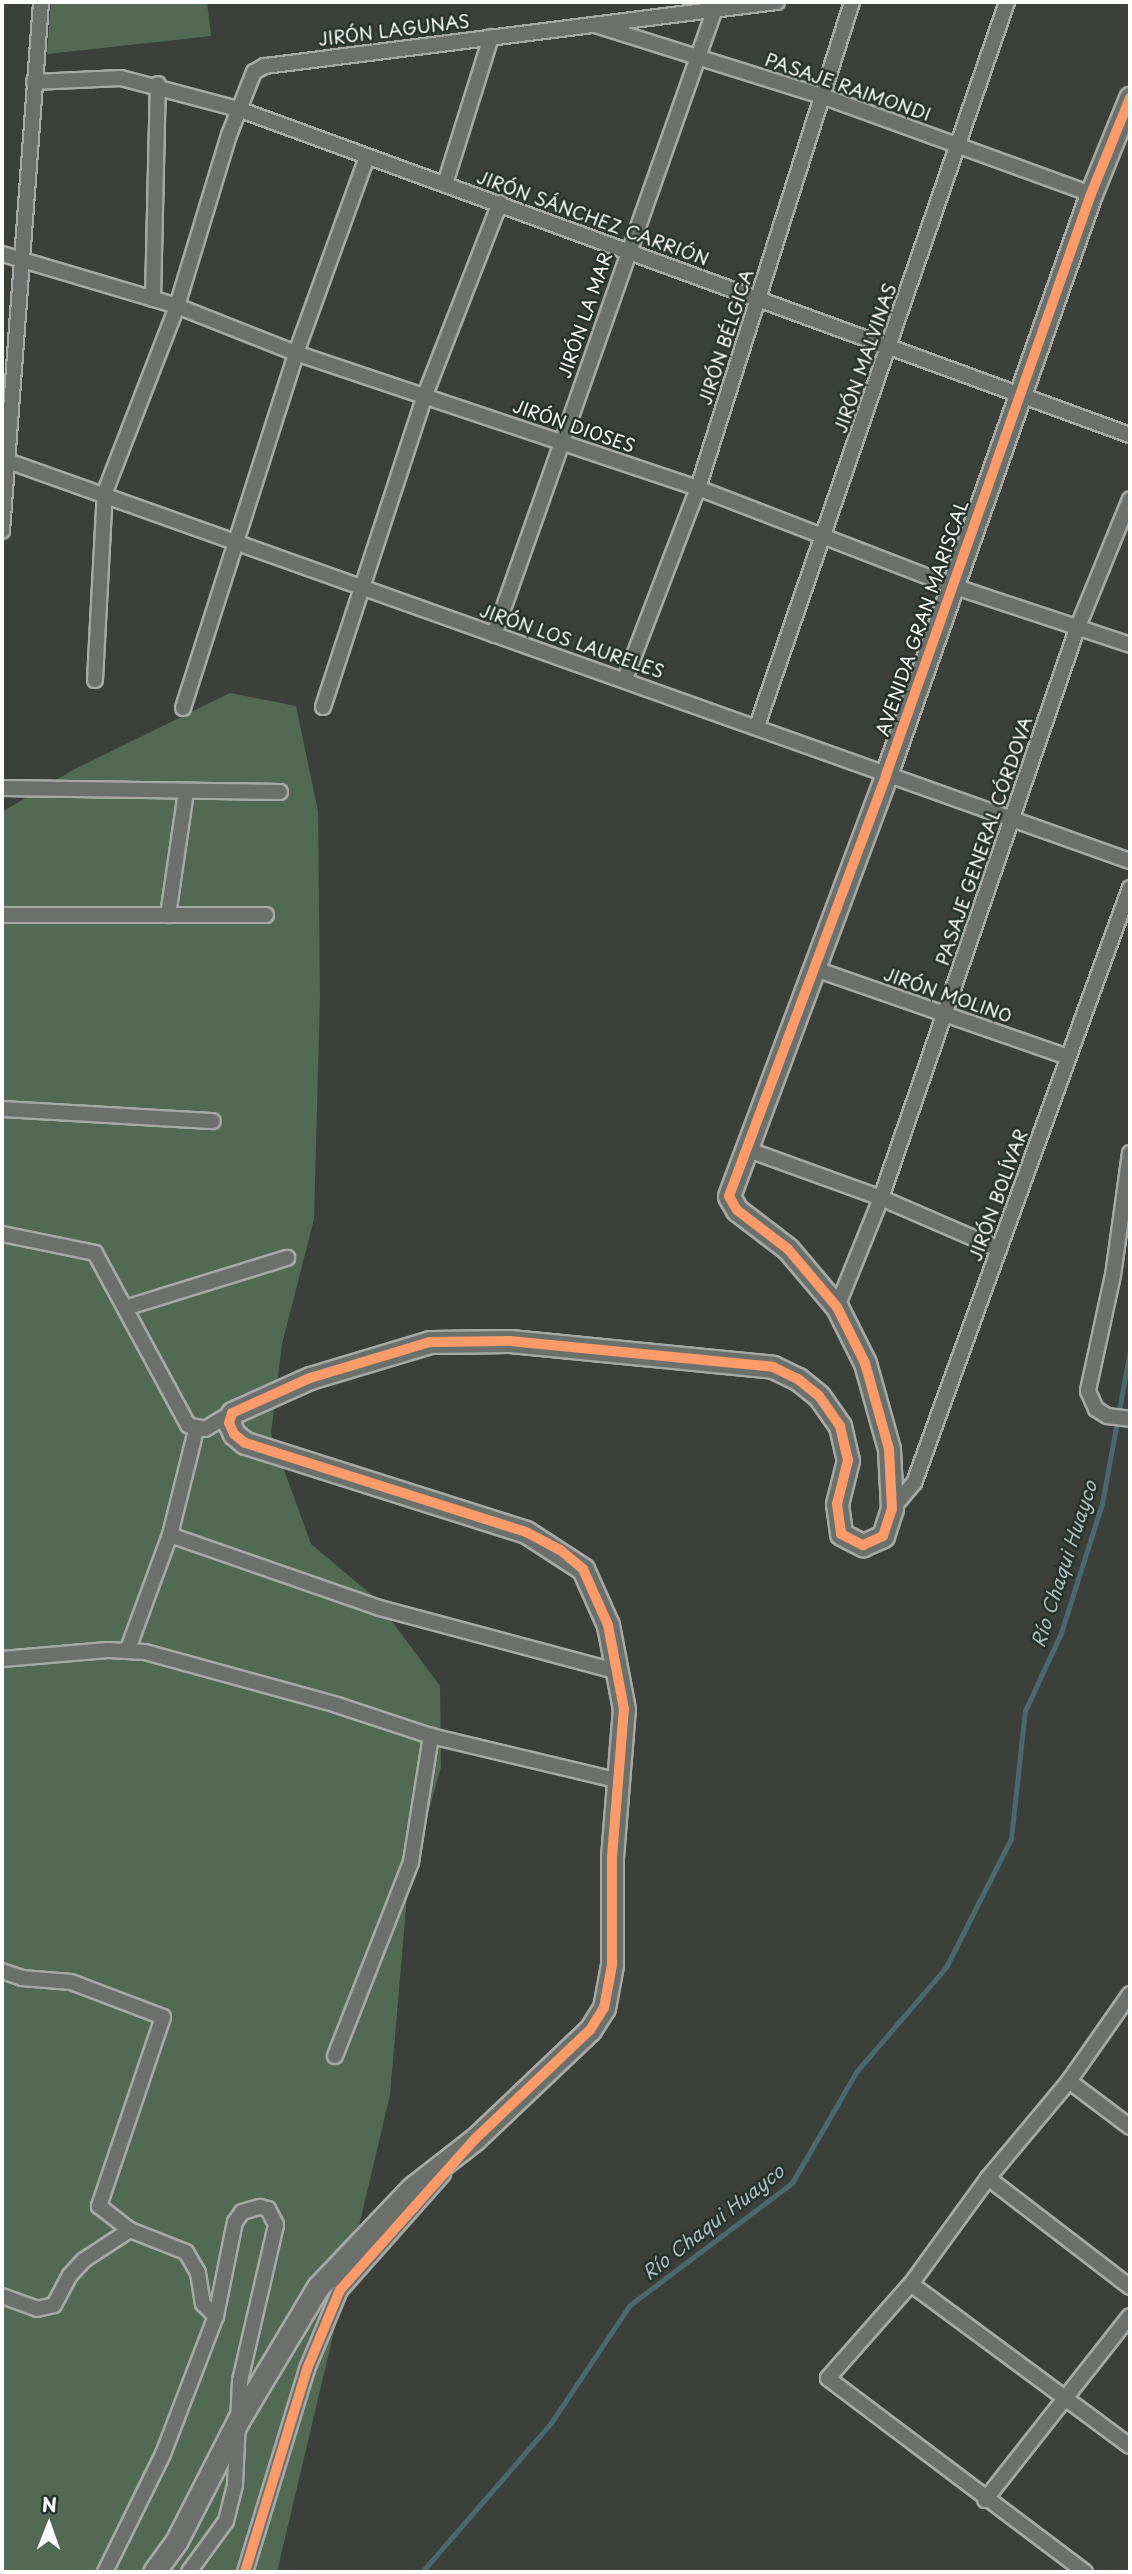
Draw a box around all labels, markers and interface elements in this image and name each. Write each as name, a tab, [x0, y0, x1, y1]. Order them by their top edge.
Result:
street label: JIRÓN LAGUNAS	[316, 10, 472, 50]
street label: PASAJE RAIMONDI	[762, 48, 934, 126]
street label: JIRÓN SÁNCHEZ CARRIÓN	[473, 166, 713, 270]
street label: JIRÓN LA MAR	[553, 248, 617, 382]
street label: JIRÓN BÉLGICA	[694, 265, 758, 409]
street label: JIRÓN MALVINAS	[829, 279, 901, 437]
street label: JIRÓN DIOSES	[509, 395, 639, 457]
street label: AVENIDA GRAN MARISCAL	[871, 497, 973, 739]
street label: JIRÓN LOS LAURELES	[475, 599, 669, 683]
street label: PASAJE GENERAL CÓRDOVA	[930, 712, 1038, 970]
street label: JIRÓN MOLINO	[880, 962, 1016, 1028]
street label: JIRÓN BOLÍVAR	[964, 1125, 1032, 1265]
water label: Río Chaqui Huayco	[1026, 1477, 1102, 1651]
water label: Río Chaqui Huayco	[637, 2159, 789, 2285]
north arrow	[14, 2490, 84, 2560]
text: N	[42, 2490, 57, 2518]

